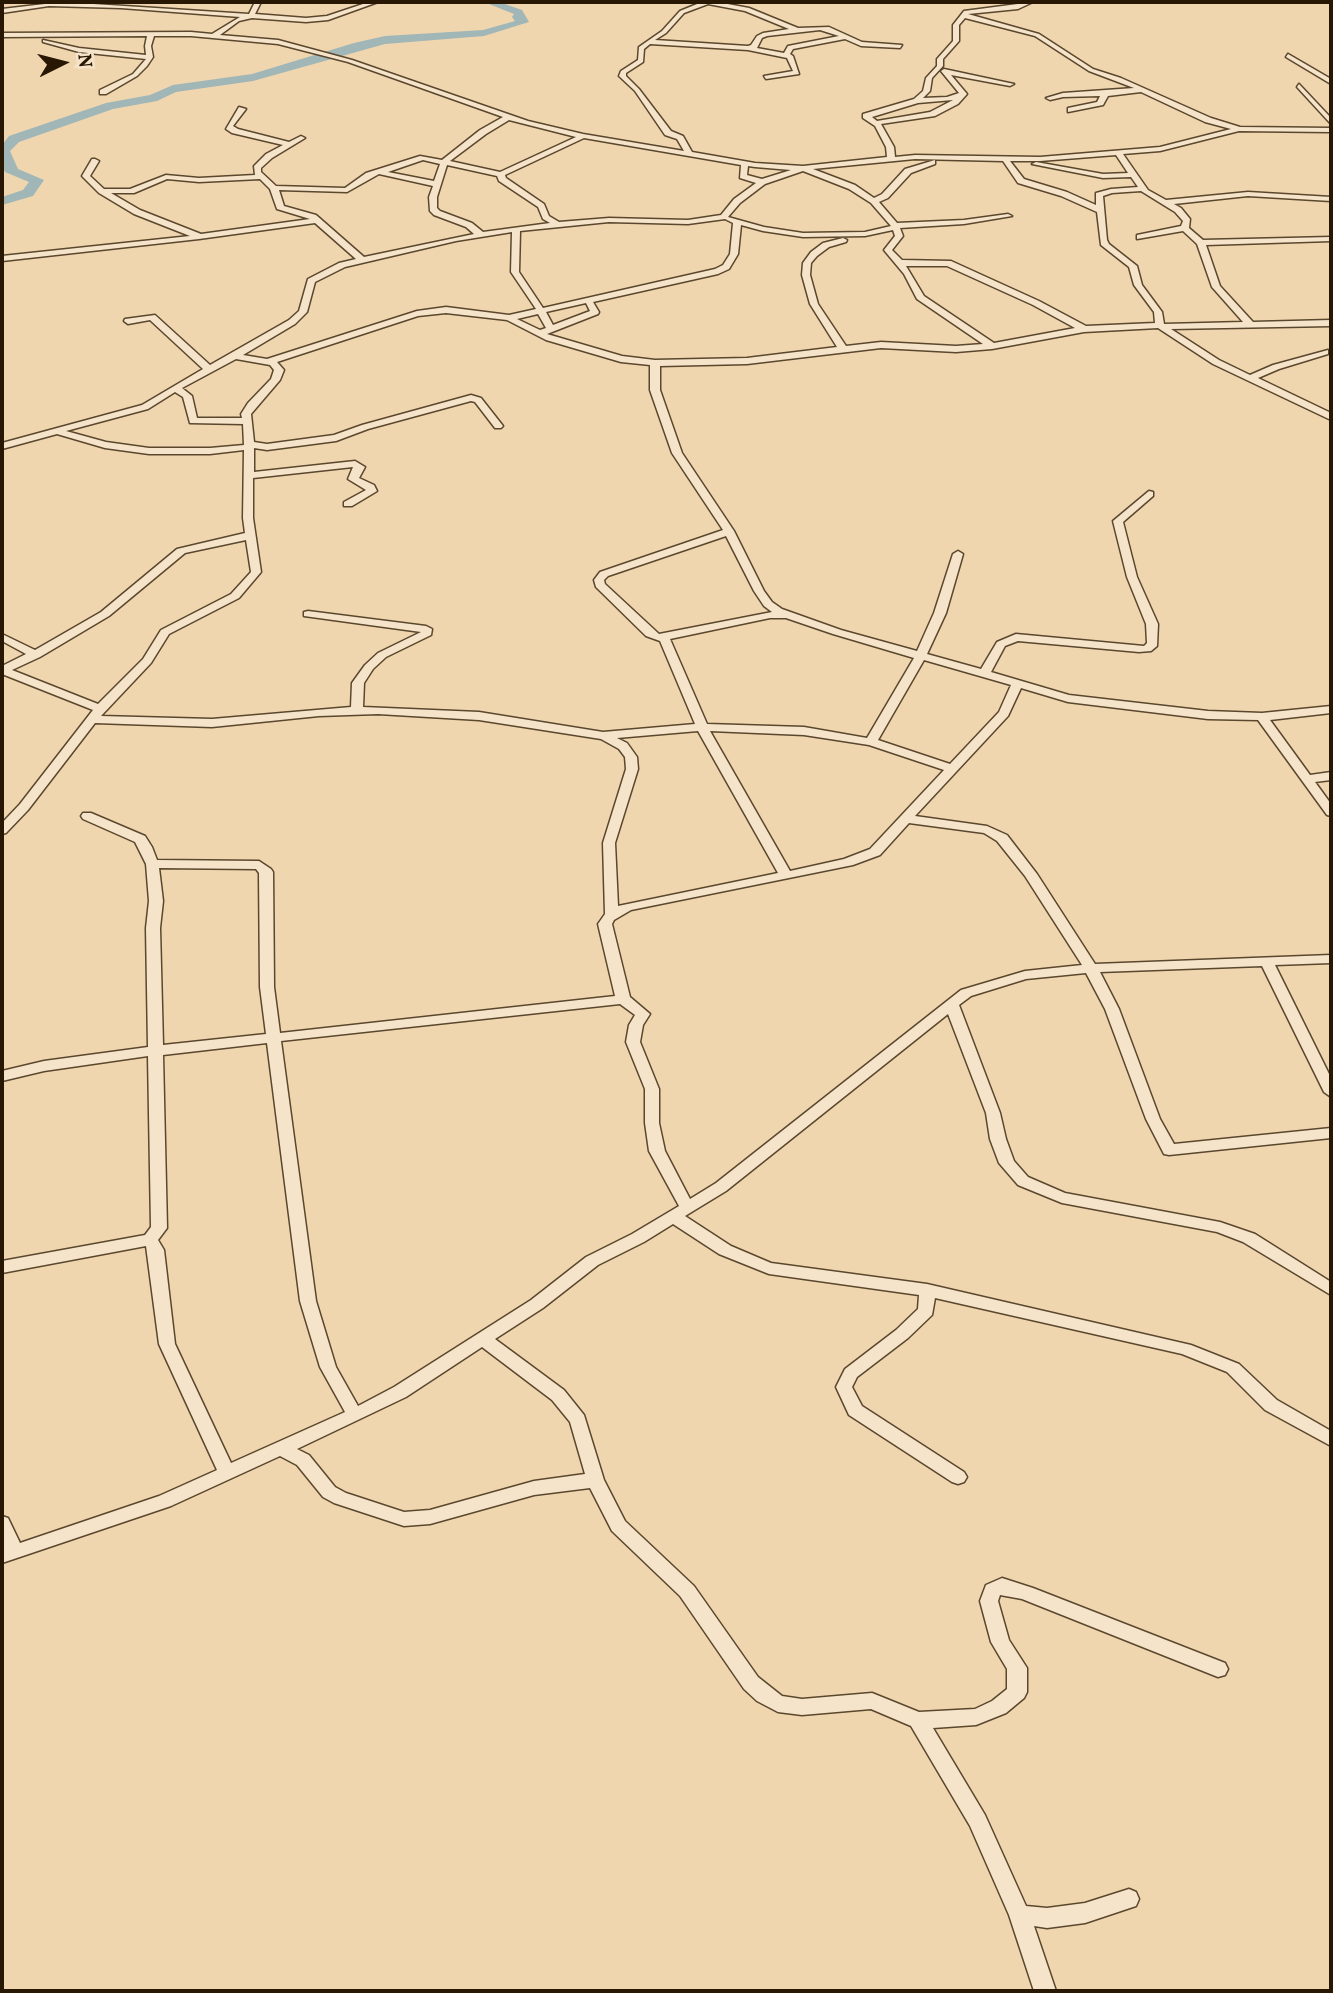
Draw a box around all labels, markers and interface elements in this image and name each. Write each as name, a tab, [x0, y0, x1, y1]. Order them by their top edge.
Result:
north arrow	[28, 28, 98, 98]
text: N	[70, 53, 98, 69]

